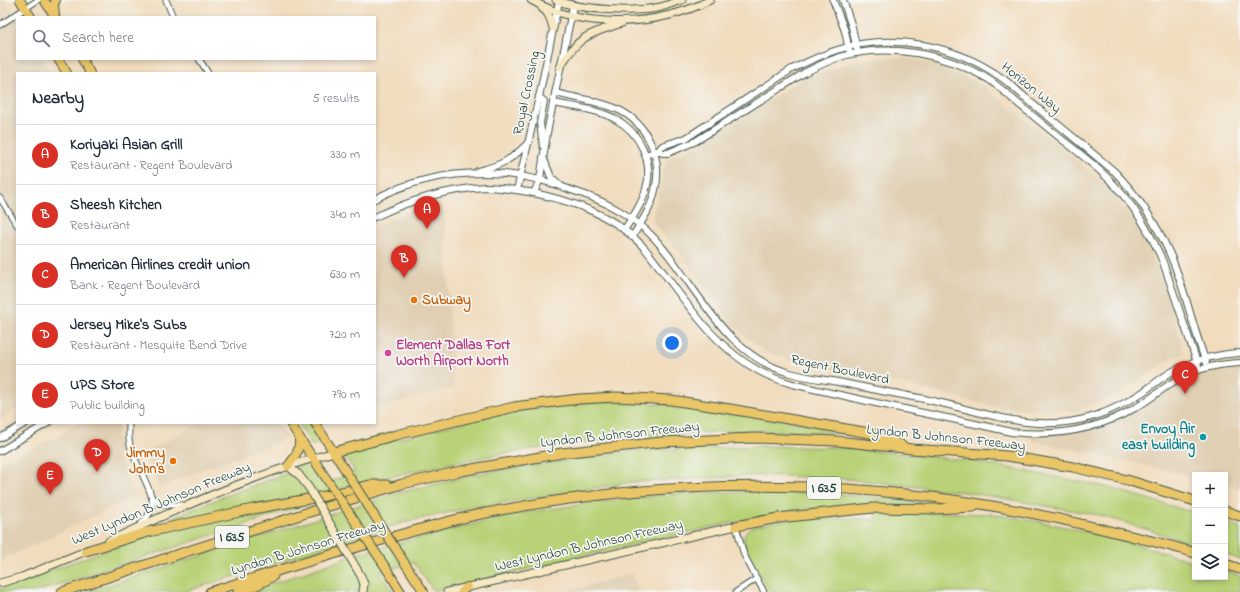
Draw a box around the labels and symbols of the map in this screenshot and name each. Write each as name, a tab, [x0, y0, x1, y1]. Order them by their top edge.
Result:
street label: Royal Crossing	[508, 49, 547, 137]
street label: Horizon Way	[996, 57, 1066, 120]
pin: A	[414, 196, 440, 229]
pin: B	[391, 245, 417, 278]
place label: Subway	[422, 290, 471, 313]
marker: Subway	[409, 295, 419, 305]
your location	[662, 333, 682, 353]
place label: Element Dallas Fort Worth Airport North	[396, 335, 511, 372]
marker: Element Dallas Fort Worth Airport North	[383, 348, 393, 358]
street label: Regent Boulevard	[789, 349, 891, 392]
pin: C	[1172, 361, 1198, 394]
street label: Lyndon B Johnson Freeway	[539, 416, 701, 455]
street label: Lyndon B Johnson Freeway	[865, 419, 1027, 458]
place label: Envoy Air east building	[1122, 419, 1196, 458]
marker: Envoy Air east building	[1198, 432, 1208, 442]
pin: D	[84, 439, 110, 472]
place label: Jimmy John's	[126, 443, 165, 480]
marker: Jimmy John's	[168, 456, 178, 466]
street label: West Lyndon B Johnson Freeway	[68, 457, 254, 552]
pin: E	[37, 462, 63, 495]
road number: I 635	[807, 477, 841, 499]
street label: West Lyndon B Johnson Freeway	[493, 514, 685, 579]
street label: Lyndon B Johnson Freeway	[229, 515, 388, 582]
road number: I 635	[215, 526, 249, 548]

